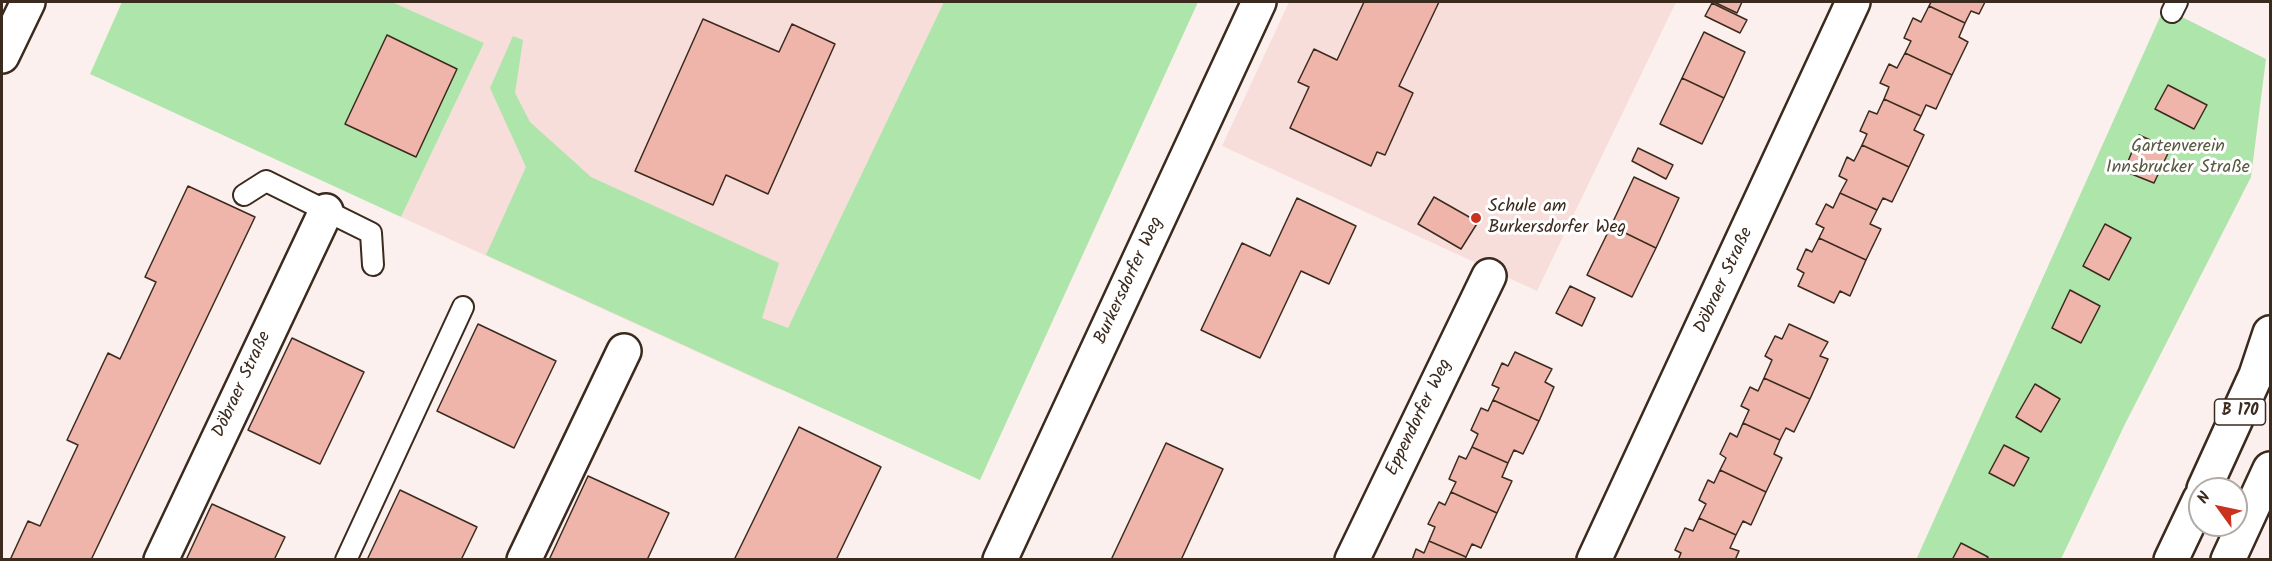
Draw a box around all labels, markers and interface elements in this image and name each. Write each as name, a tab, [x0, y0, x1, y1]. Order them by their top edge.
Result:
park label: Gartenverein Innsbrucker Straße	[2106, 137, 2250, 180]
place label: Schule am Burkersdorfer Weg	[1488, 197, 1626, 240]
marker: Schule am Burkersdorfer Weg	[1469, 211, 1483, 225]
street label: Burkersdorfer Weg	[1091, 214, 1169, 348]
street label: Döbraer Straße	[1691, 225, 1759, 337]
street label: Döbraer Straße	[209, 329, 277, 441]
street label: Eppendorfer Weg	[1382, 356, 1458, 480]
road number: B 170	[2214, 399, 2266, 425]
north arrow	[2188, 477, 2248, 537]
text: N	[2191, 487, 2217, 509]

